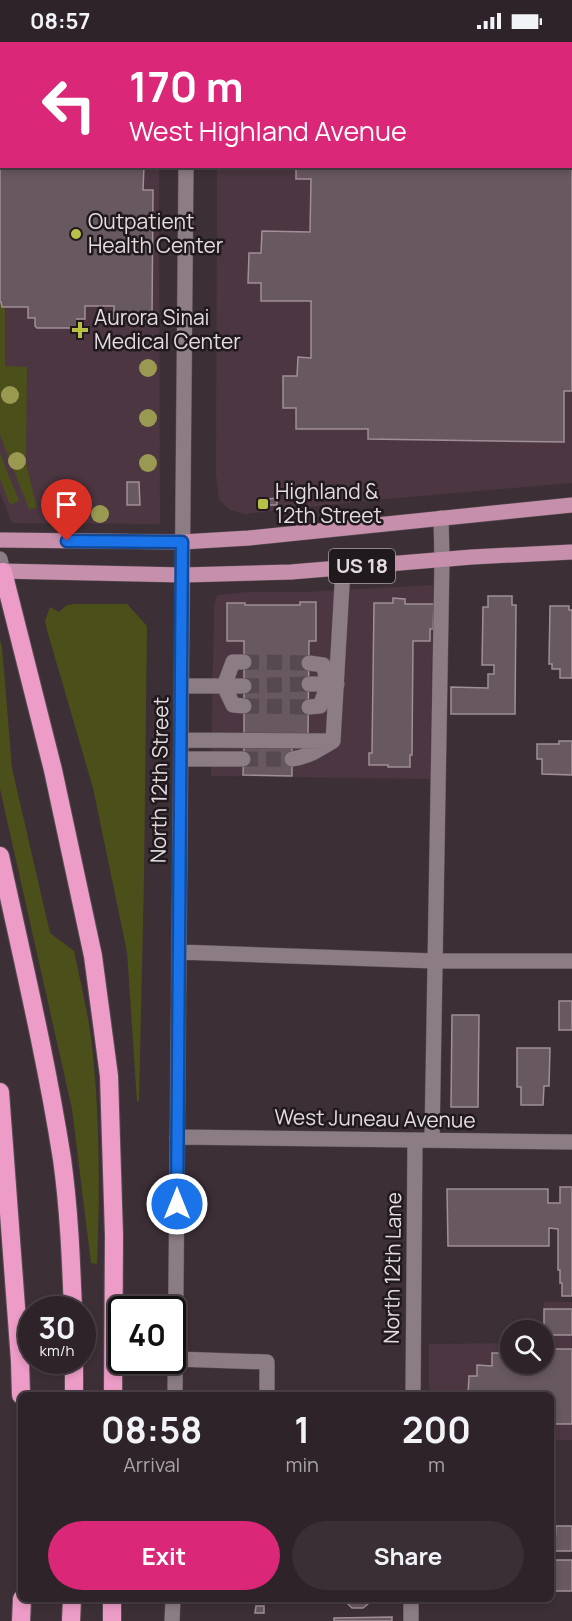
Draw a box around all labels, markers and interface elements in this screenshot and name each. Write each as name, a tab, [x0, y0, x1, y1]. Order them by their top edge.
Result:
text: 08:57	[30, 6, 90, 36]
text: 170 m	[129, 57, 244, 115]
icon: left	[30, 66, 108, 144]
text: West Highland Avenue	[129, 112, 407, 149]
place label: Outpatient Health Center	[88, 207, 224, 259]
marker: Outpatient Health Center	[69, 227, 83, 241]
place label: Aurora Sinai Medical Center	[94, 303, 241, 355]
marker: Aurora Sinai Medical Center	[71, 321, 89, 339]
place label: Highland & 12th Street	[275, 477, 382, 529]
pin	[41, 479, 92, 541]
icon: arrive	[50, 488, 83, 521]
marker: Highland & 12th Street	[256, 497, 270, 511]
road number: US 18	[329, 549, 395, 583]
street label: North 12th Street	[144, 697, 174, 863]
street label: West Juneau Avenue	[274, 1102, 476, 1134]
position arrow	[145, 1172, 209, 1236]
street label: North 12th Lane	[377, 1192, 407, 1344]
speed limit sign: 40	[108, 1296, 186, 1374]
text: 30	[38, 1307, 76, 1348]
map controls	[500, 1320, 554, 1374]
button: search	[500, 1320, 554, 1374]
text: km/h	[40, 1340, 74, 1361]
text: 08:58	[101, 1405, 202, 1454]
text: 1	[294, 1405, 310, 1454]
text: 200	[402, 1405, 471, 1454]
text: Arrival	[123, 1451, 180, 1478]
text: min	[285, 1451, 319, 1478]
text: m	[428, 1451, 445, 1478]
button: Exit	[48, 1521, 280, 1590]
button: Share	[292, 1521, 524, 1590]

